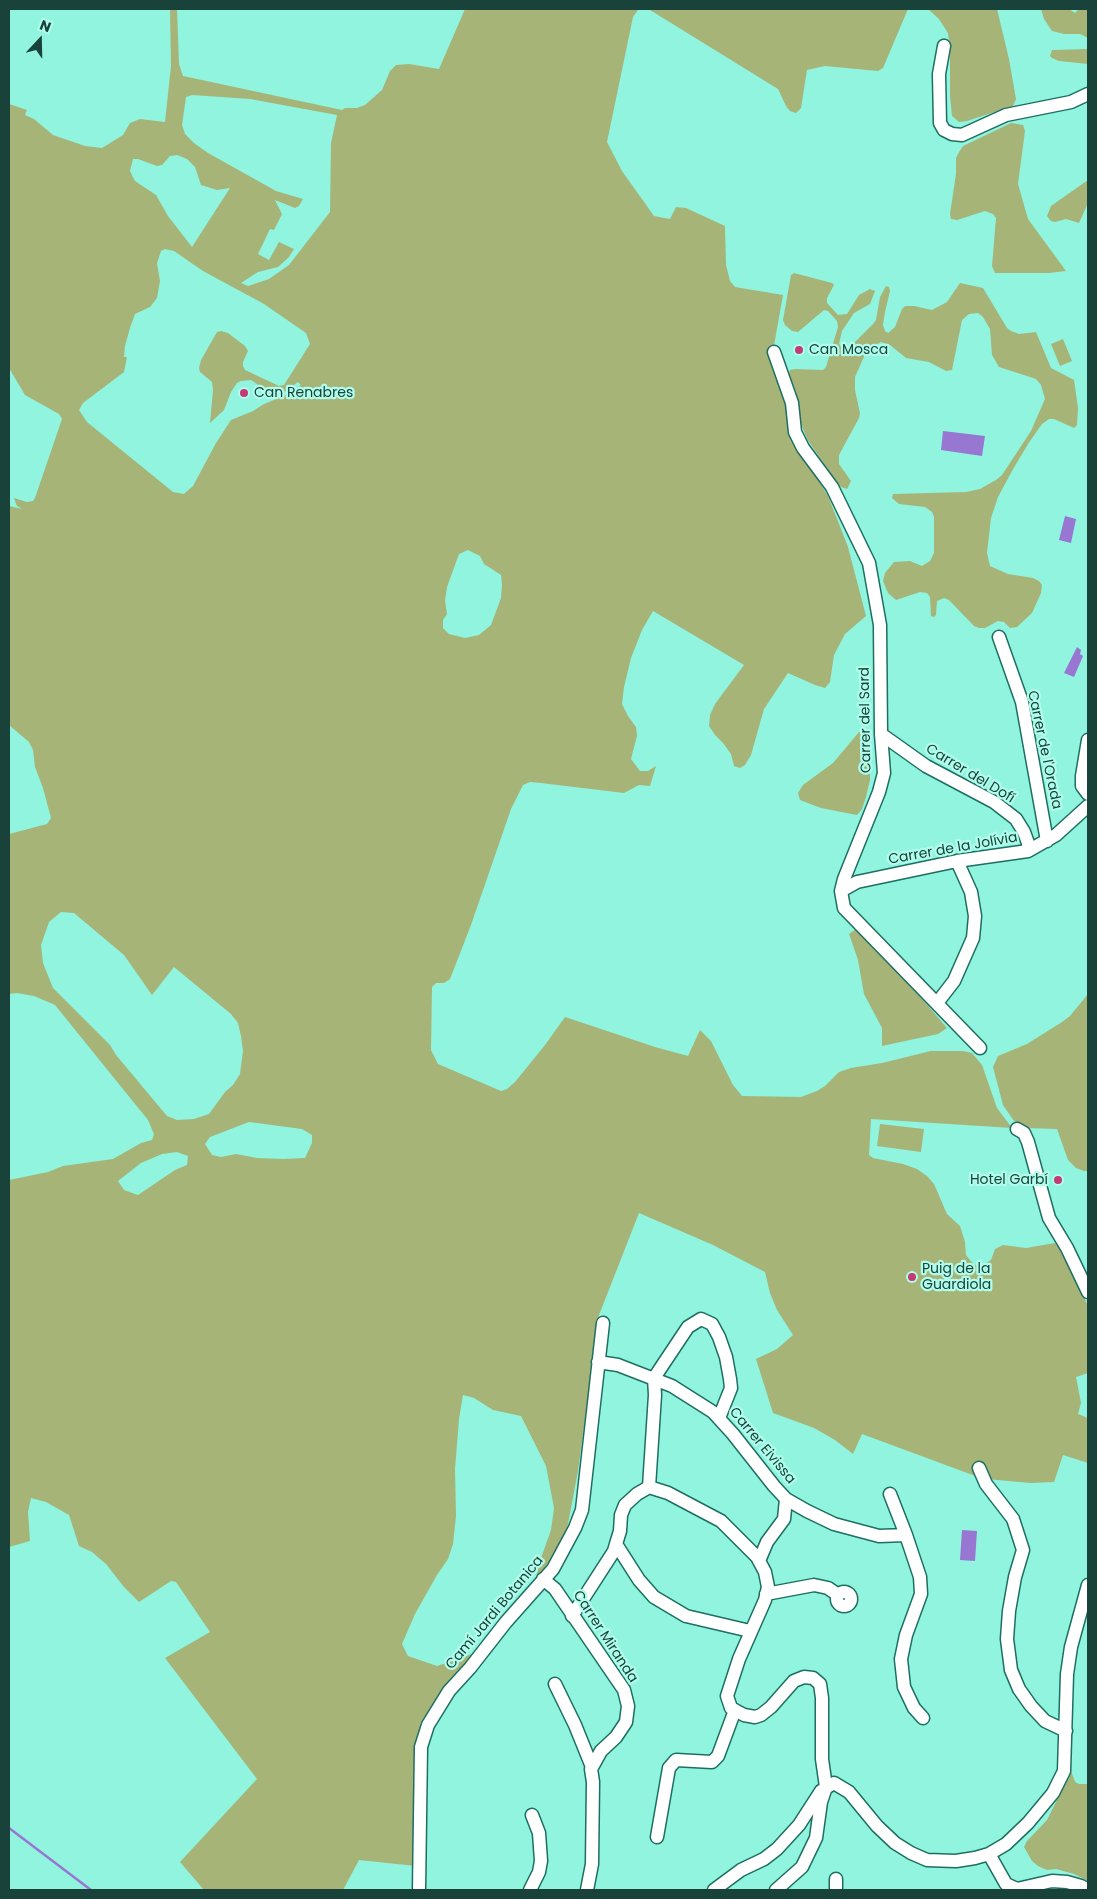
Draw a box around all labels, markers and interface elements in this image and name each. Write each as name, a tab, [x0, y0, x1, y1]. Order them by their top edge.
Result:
north arrow	[15, 15, 65, 65]
text: N	[37, 15, 54, 37]
place label: Can Mosca	[809, 342, 888, 358]
marker: Can Mosca	[793, 344, 805, 356]
place label: Can Renabres	[254, 385, 353, 401]
marker: Can Renabres	[238, 387, 250, 399]
street label: Carrer del Sard	[857, 667, 875, 773]
street label: Carrer de l'Orada	[1023, 689, 1065, 811]
street label: Carrer del Dofí	[923, 741, 1017, 807]
street label: Carrer de la Jolívia	[887, 829, 1019, 869]
place label: Hotel Garbí	[970, 1172, 1048, 1188]
marker: Hotel Garbí	[1052, 1174, 1064, 1186]
place label: Puig de la Guardiola	[922, 1261, 991, 1294]
marker: Puig de la Guardiola	[906, 1271, 918, 1283]
street label: Carrer Eivissa	[725, 1404, 799, 1488]
street label: Camí Jardi Botanica	[443, 1553, 547, 1673]
street label: Carrer Miranda	[569, 1588, 641, 1686]

